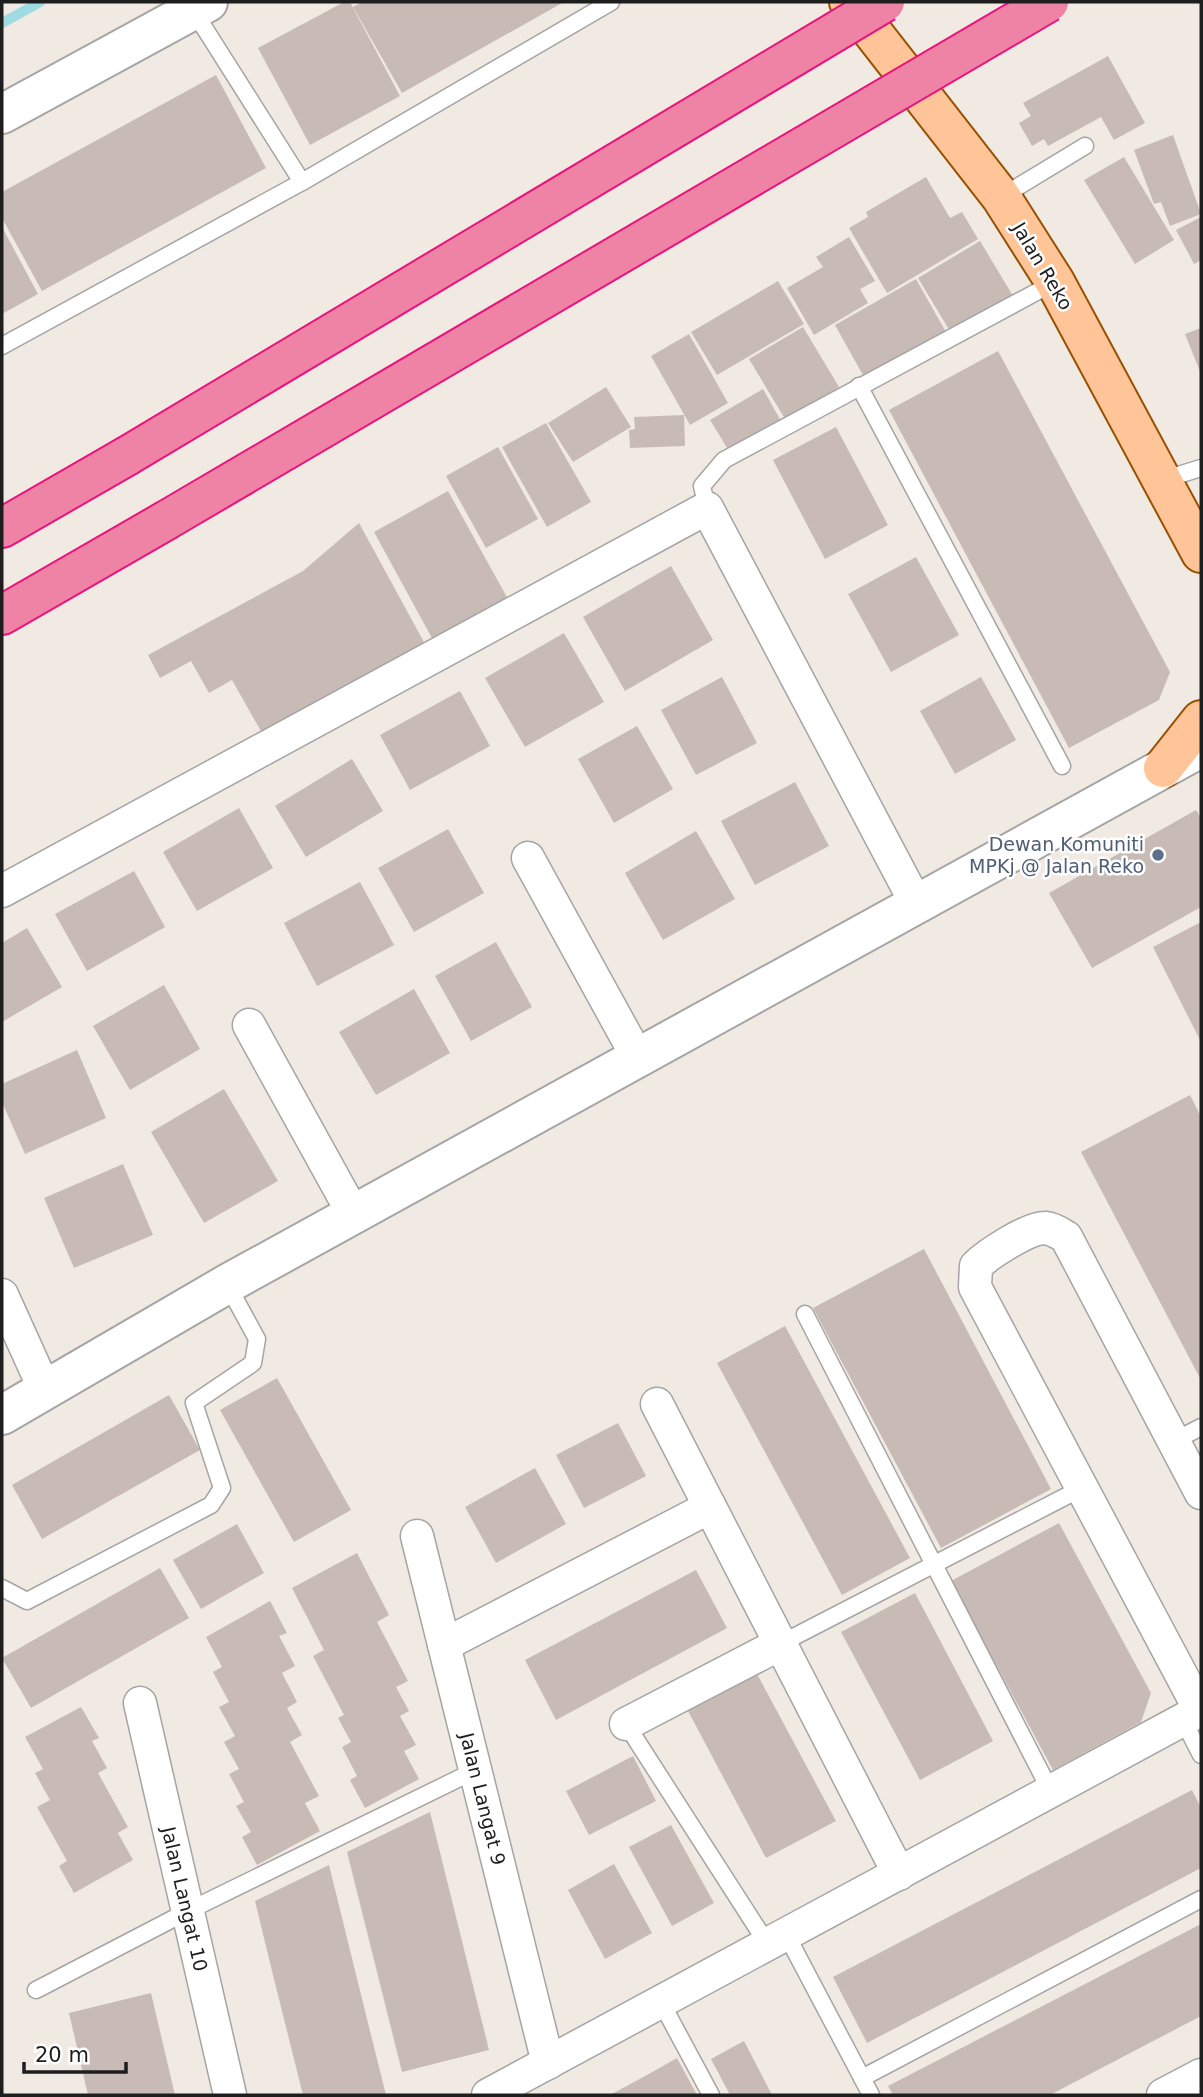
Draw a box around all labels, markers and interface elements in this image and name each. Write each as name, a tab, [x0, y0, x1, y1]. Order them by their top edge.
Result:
street label: Jalan Reko	[1008, 217, 1078, 314]
place label: Dewan Komuniti MPKj @ Jalan Reko	[969, 833, 1144, 877]
marker: Dewan Komuniti MPKj @ Jalan Reko	[1150, 847, 1166, 863]
street label: Jalan Langat 9	[456, 1729, 510, 1868]
street label: Jalan Langat 10	[157, 1824, 212, 1974]
scale bar	[24, 2030, 126, 2074]
text: 20 m	[35, 2043, 89, 2067]

